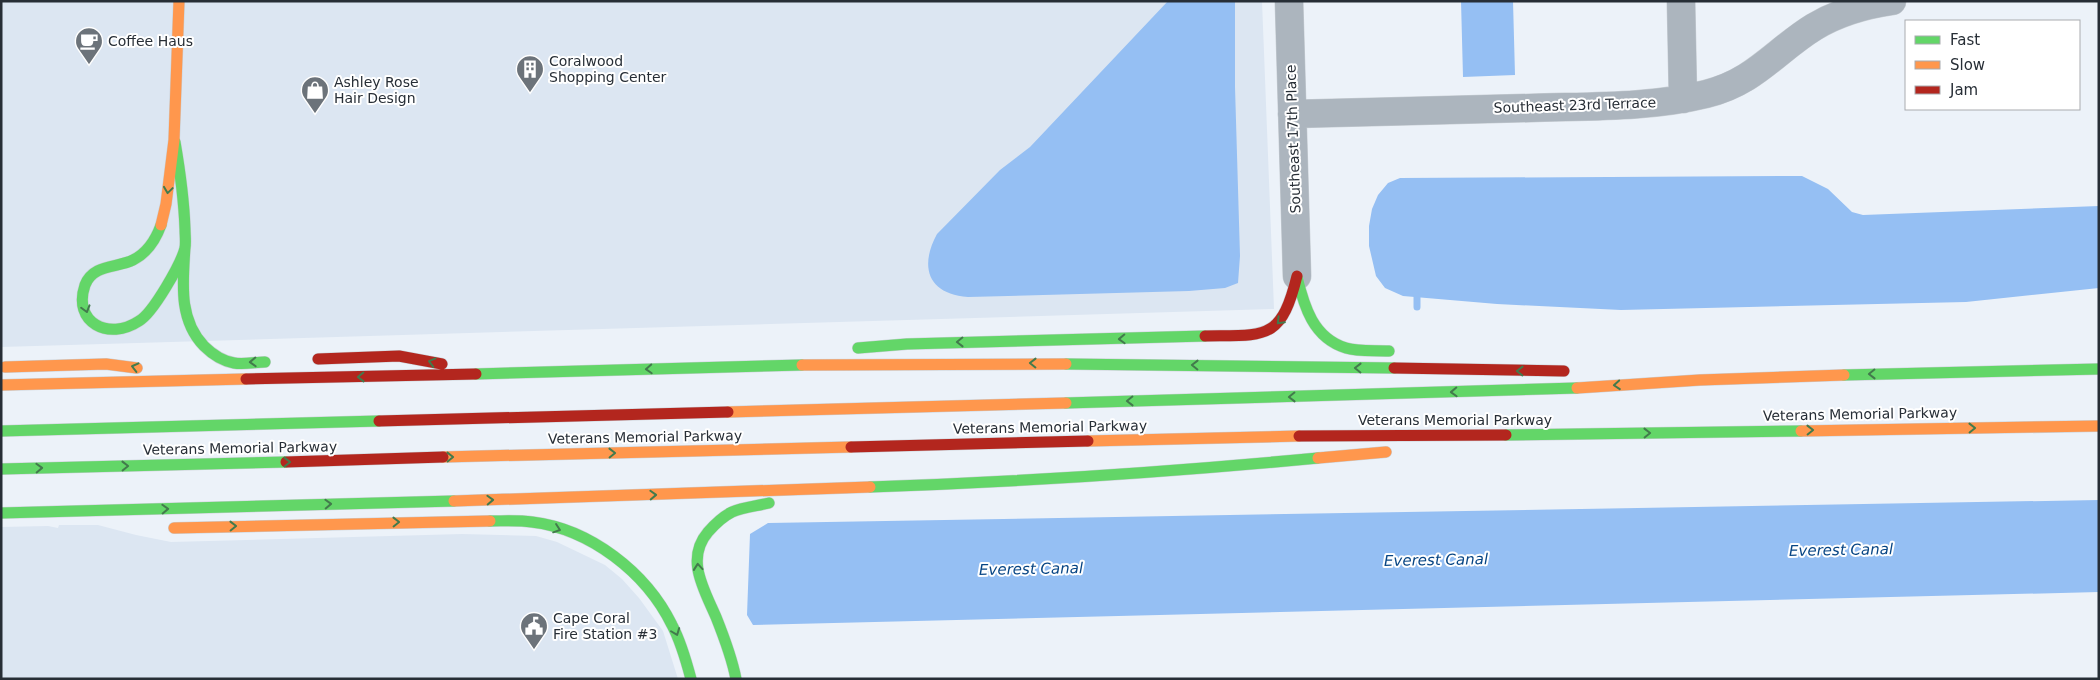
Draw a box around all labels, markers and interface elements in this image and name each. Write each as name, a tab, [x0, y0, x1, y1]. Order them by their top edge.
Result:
legend	[1905, 20, 2080, 110]
cafe icon: Coffee Haus	[74, 26, 104, 65]
text: Fast	[1950, 31, 1980, 49]
place label: Coffee Haus	[108, 33, 193, 49]
place label: Coralwood Shopping Center	[549, 53, 667, 85]
building icon: Coralwood Shopping Center	[515, 54, 545, 93]
text: Slow	[1950, 56, 1985, 74]
street label: Southeast 17th Place	[1282, 64, 1304, 214]
place label: Ashley Rose Hair Design	[334, 74, 419, 106]
shop icon: Ashley Rose Hair Design	[300, 75, 330, 114]
text: Jam	[1949, 81, 1978, 99]
street label: Southeast 23rd Terrace	[1493, 94, 1657, 116]
one-way arrow	[163, 187, 174, 195]
one-way arrow	[80, 305, 90, 313]
one-way arrow	[1277, 315, 1286, 324]
one-way arrow	[1118, 333, 1126, 344]
one-way arrow	[956, 337, 964, 348]
one-way arrow	[249, 357, 257, 368]
one-way arrow	[428, 357, 437, 368]
one-way arrow	[1029, 358, 1036, 368]
one-way arrow	[1191, 360, 1199, 370]
one-way arrow	[130, 362, 139, 373]
one-way arrow	[1354, 363, 1362, 373]
one-way arrow	[644, 364, 652, 374]
one-way arrow	[1516, 366, 1524, 376]
one-way arrow	[1868, 369, 1876, 379]
one-way arrow	[357, 372, 364, 382]
one-way arrow	[1612, 379, 1620, 390]
one-way arrow	[1450, 387, 1458, 398]
one-way arrow	[1288, 392, 1296, 402]
one-way arrow	[1125, 396, 1133, 406]
street label: Veterans Memorial Parkway	[1763, 404, 1957, 424]
street label: Veterans Memorial Parkway	[1358, 412, 1552, 428]
street label: Veterans Memorial Parkway	[953, 417, 1147, 437]
one-way arrow	[1969, 423, 1977, 433]
one-way arrow	[1806, 425, 1814, 435]
street label: Veterans Memorial Parkway	[548, 427, 742, 447]
one-way arrow	[1644, 428, 1652, 438]
street label: Veterans Memorial Parkway	[143, 438, 337, 458]
one-way arrow	[609, 448, 617, 458]
one-way arrow	[446, 452, 454, 463]
one-way arrow	[284, 456, 292, 467]
one-way arrow	[122, 461, 129, 471]
one-way arrow	[35, 463, 43, 473]
one-way arrow	[649, 490, 657, 500]
one-way arrow	[487, 495, 495, 505]
one-way arrow	[324, 499, 332, 510]
one-way arrow	[162, 504, 170, 514]
one-way arrow	[392, 517, 400, 528]
one-way arrow	[230, 521, 238, 532]
one-way arrow	[553, 523, 561, 533]
water label: Everest Canal	[1789, 540, 1894, 560]
water label: Everest Canal	[1384, 550, 1489, 570]
water label: Everest Canal	[979, 559, 1084, 579]
one-way arrow	[693, 563, 704, 571]
place label: Cape Coral Fire Station #3	[553, 610, 657, 642]
public building icon: Cape Coral Fire Station #3	[519, 611, 549, 650]
one-way arrow	[670, 627, 681, 636]

